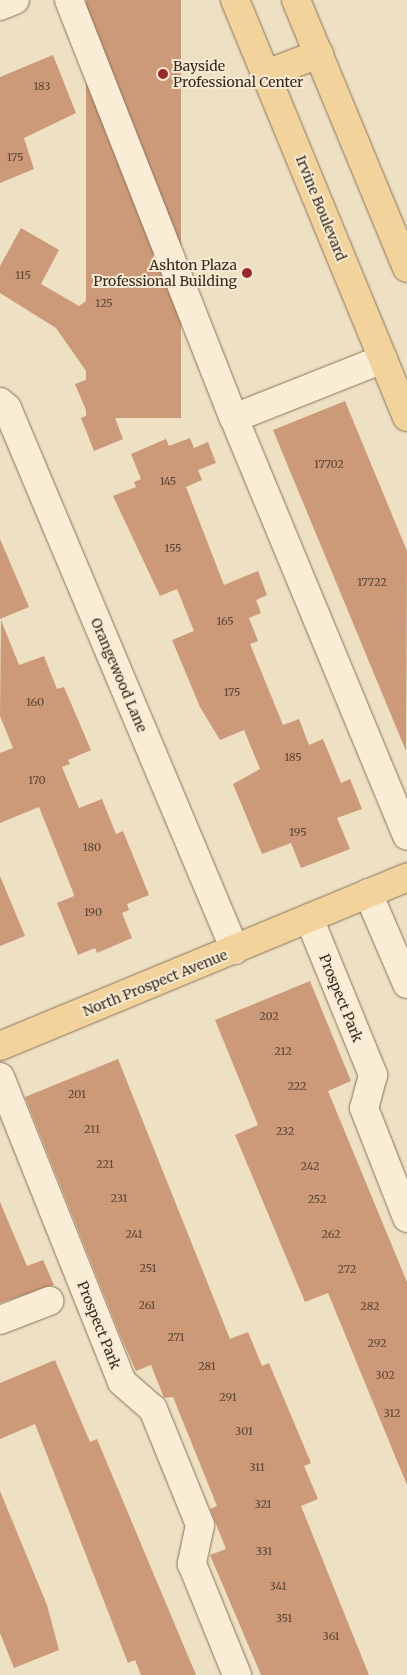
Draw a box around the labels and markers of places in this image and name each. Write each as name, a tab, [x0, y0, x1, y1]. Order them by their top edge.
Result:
place label: Bayside Professional Center	[173, 58, 303, 90]
marker: Bayside Professional Center	[157, 68, 169, 80]
place label: Ashton Plaza Professional Building	[93, 257, 237, 290]
marker: Ashton Plaza Professional Building	[241, 267, 253, 279]

